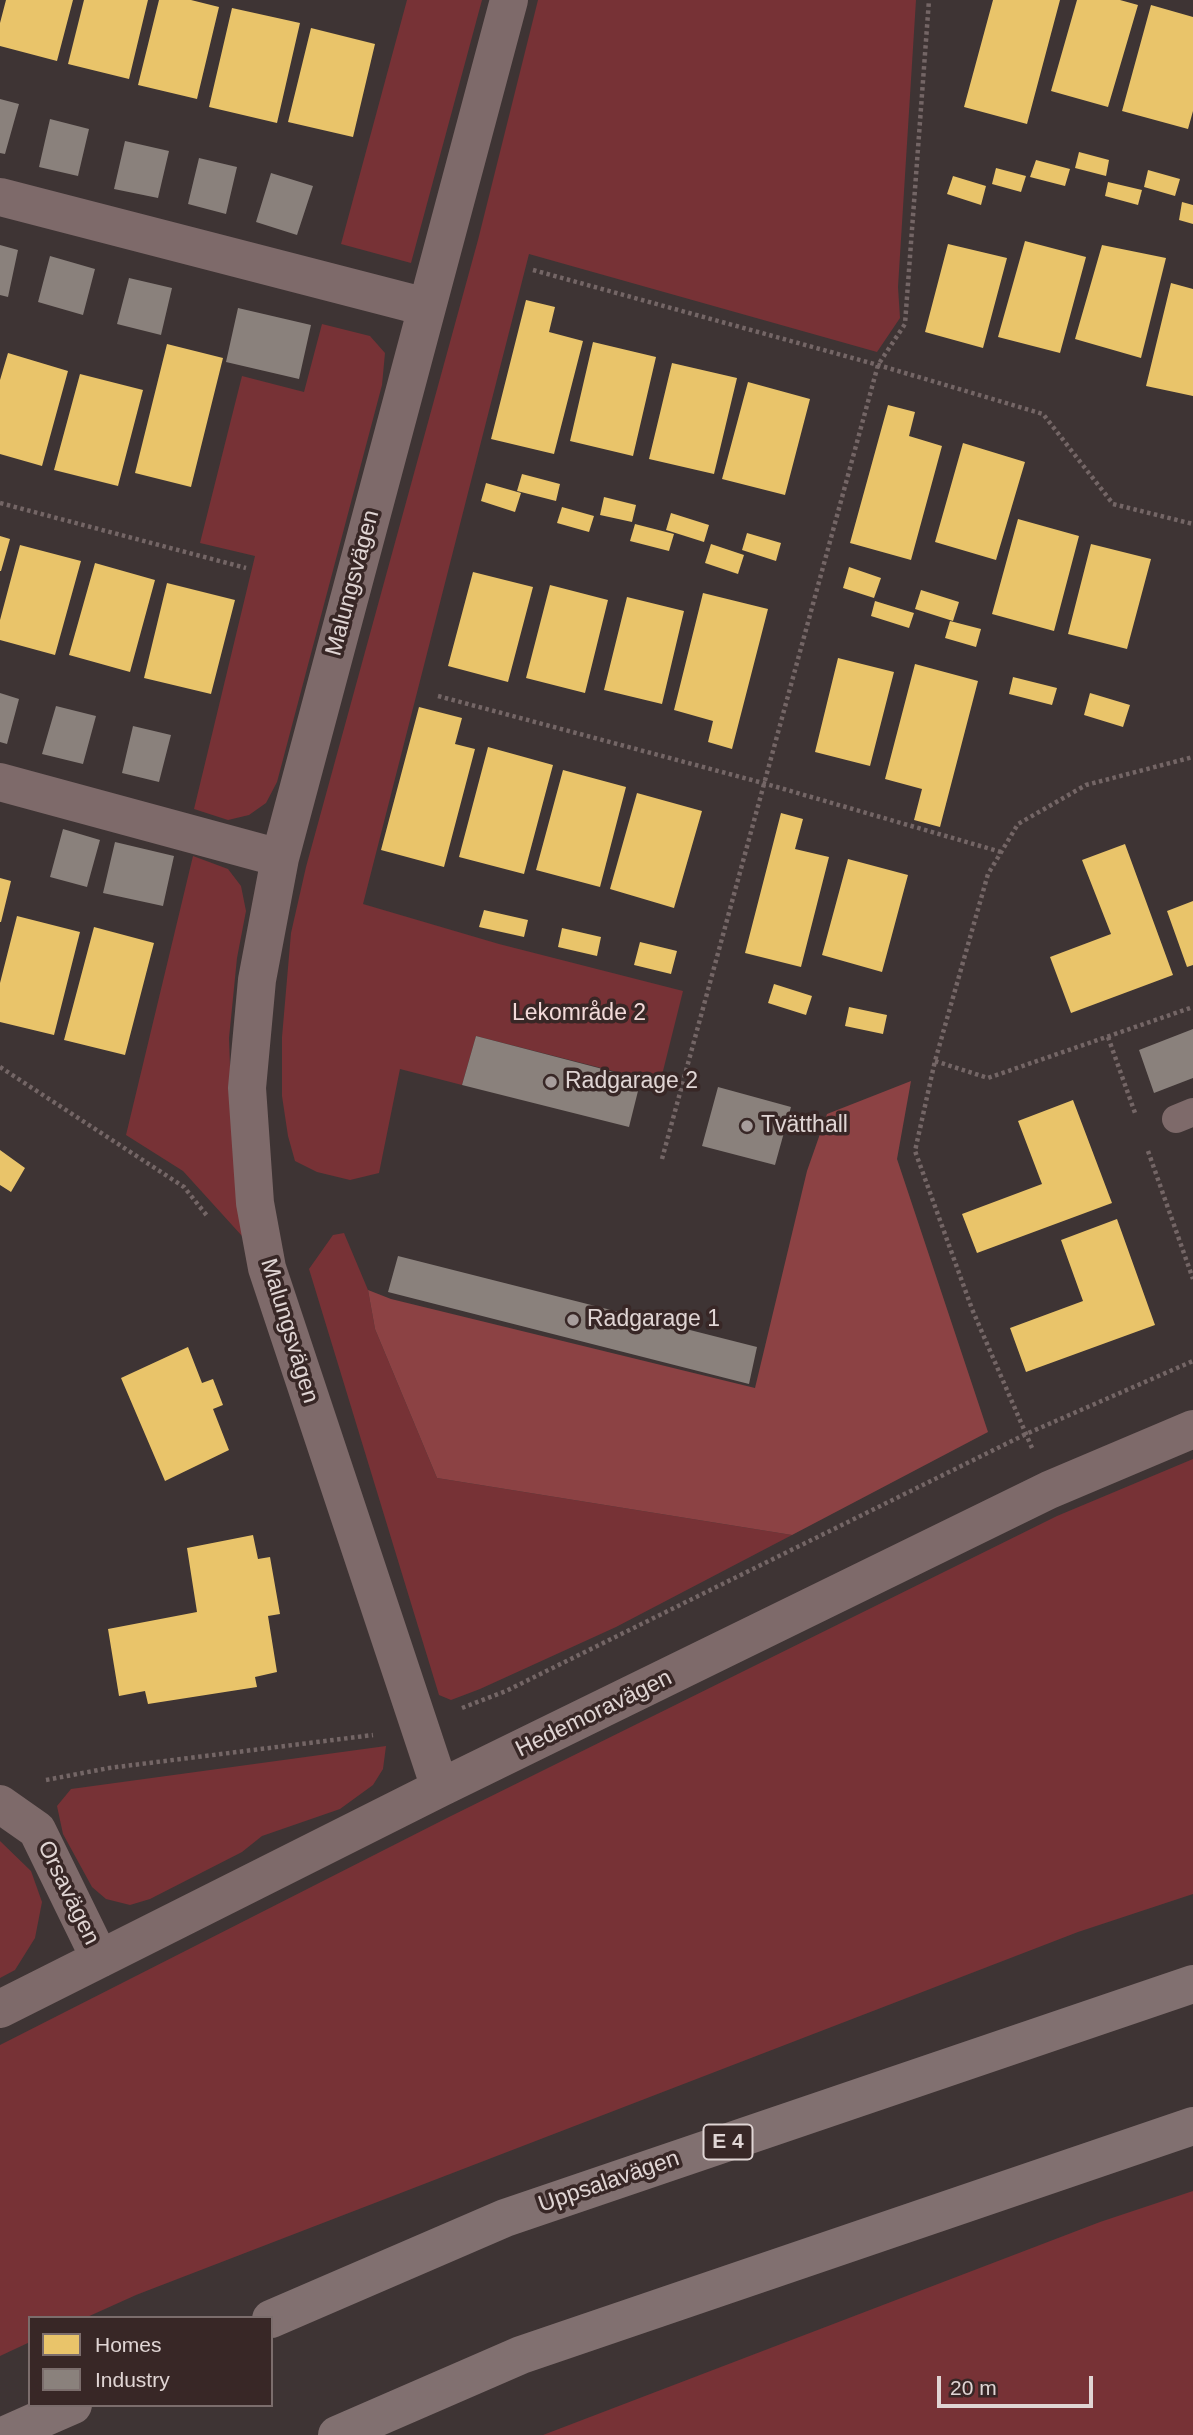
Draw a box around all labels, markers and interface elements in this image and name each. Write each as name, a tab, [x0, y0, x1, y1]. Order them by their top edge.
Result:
street label: Malungsvägen	[320, 507, 386, 659]
park label: Lekområde 2	[512, 1000, 646, 1028]
place label: Radgarage 2	[565, 1068, 698, 1096]
marker: Radgarage 2	[543, 1074, 559, 1090]
place label: Tvätthall	[761, 1112, 848, 1140]
marker: Tvätthall	[739, 1118, 755, 1134]
street label: Malungsvägen	[254, 1255, 324, 1407]
place label: Radgarage 1	[587, 1306, 720, 1334]
marker: Radgarage 1	[565, 1312, 581, 1328]
street label: Hedemoravägen	[512, 1664, 676, 1764]
street label: Orsavägen	[31, 1836, 105, 1950]
road number: E 4	[704, 2124, 752, 2160]
street label: Uppsalavägen	[535, 2145, 683, 2219]
legend	[28, 2316, 273, 2407]
text: Homes	[95, 2333, 162, 2356]
scale bar	[941, 2362, 1097, 2406]
text: Industry	[95, 2368, 170, 2391]
text: 20 m	[950, 2376, 997, 2399]

